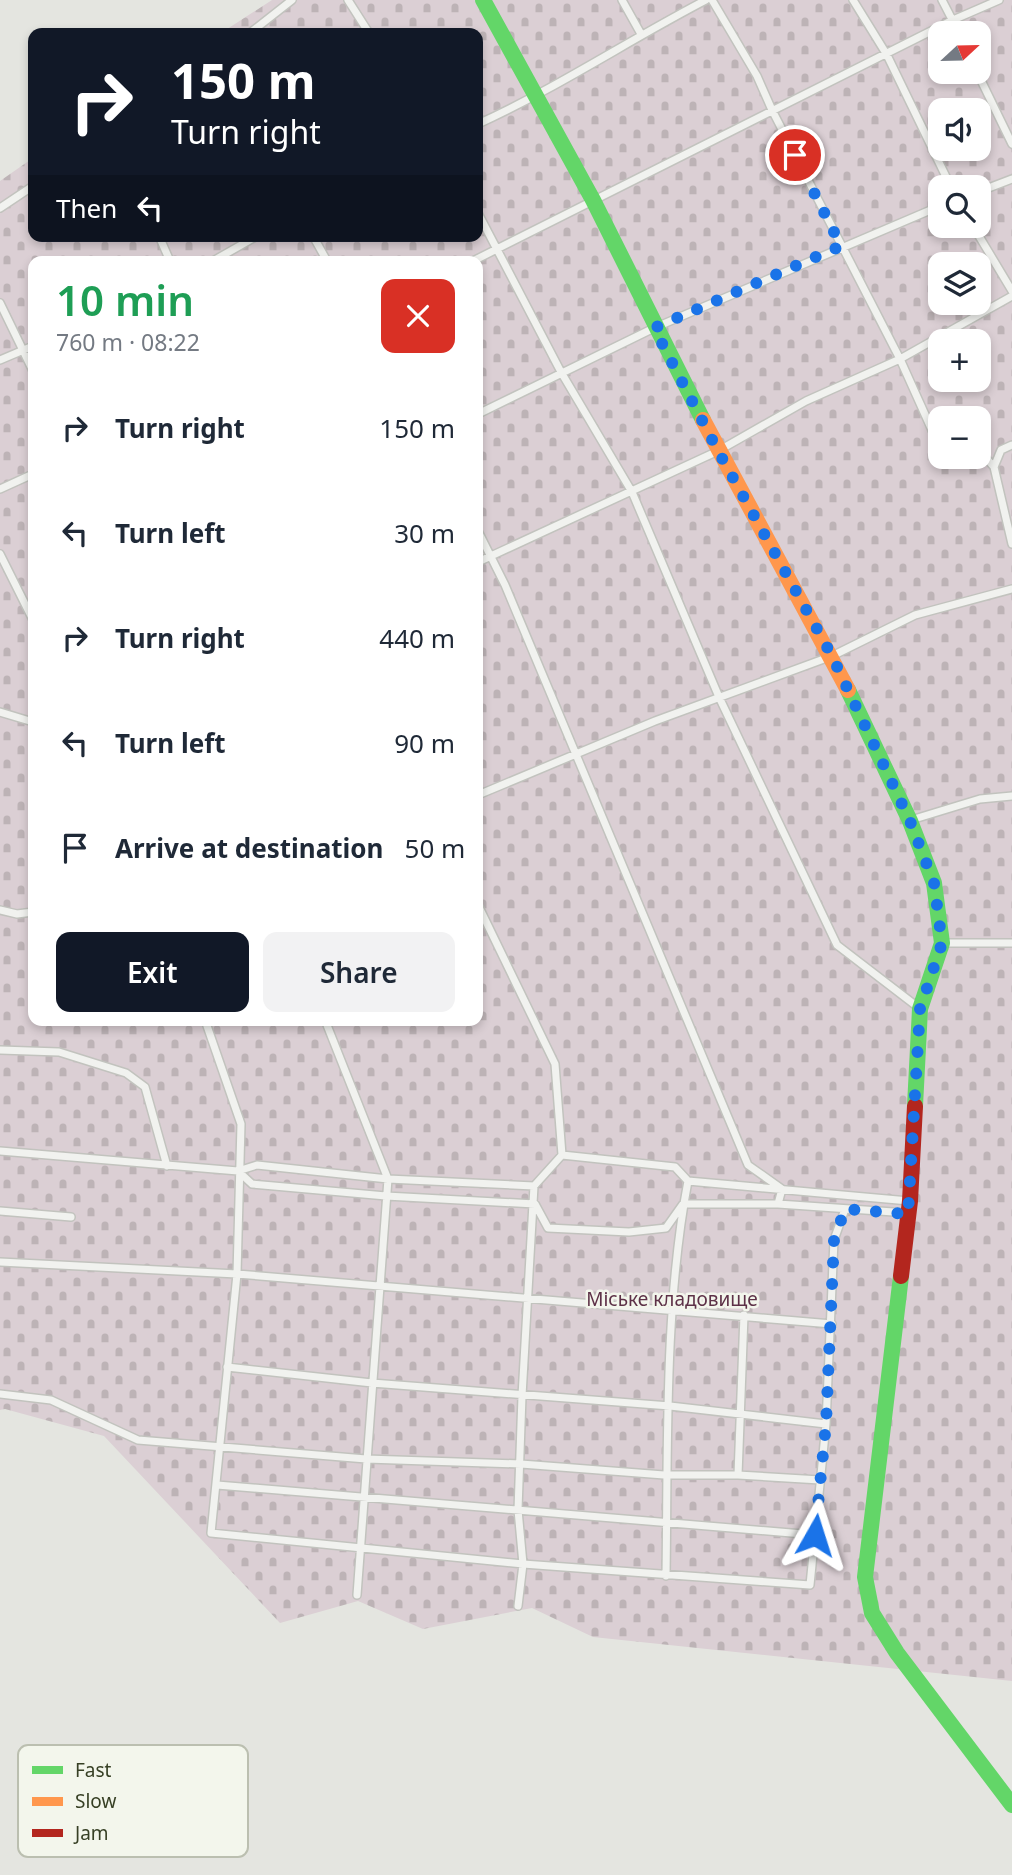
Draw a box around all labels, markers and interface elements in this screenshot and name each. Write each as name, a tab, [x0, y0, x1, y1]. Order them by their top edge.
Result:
north arrow	[928, 21, 990, 84]
map controls	[928, 21, 991, 469]
text: 150 m	[171, 47, 316, 113]
icon: right	[56, 56, 147, 147]
button: sound	[928, 98, 991, 161]
text: Turn right	[171, 110, 321, 153]
pin	[765, 125, 825, 185]
icon: arrive	[776, 136, 814, 174]
button: search	[928, 175, 991, 238]
icon: left	[131, 189, 169, 227]
text: Then	[56, 190, 117, 226]
button: layers	[928, 252, 991, 315]
text: 10 min	[56, 271, 194, 328]
button: close	[381, 279, 455, 353]
text: 760 m · 08:22	[56, 326, 200, 358]
button: +	[928, 329, 991, 392]
button: −	[928, 406, 991, 469]
icon: right	[56, 409, 94, 447]
text: Turn right	[115, 410, 245, 446]
text: 150 m	[379, 410, 455, 446]
icon: left	[56, 514, 94, 552]
text: Turn left	[115, 515, 226, 551]
text: 30 m	[394, 515, 455, 551]
icon: right	[56, 619, 94, 657]
text: Turn right	[115, 620, 245, 656]
text: 440 m	[379, 620, 455, 656]
icon: left	[56, 724, 94, 762]
text: Turn left	[115, 725, 226, 761]
text: 90 m	[394, 725, 455, 761]
icon: arrive	[56, 829, 94, 867]
text: Arrive at destination	[115, 830, 384, 866]
text: 50 m	[405, 830, 465, 866]
button: Exit	[56, 932, 249, 1012]
button: Share	[263, 932, 455, 1012]
park label: Міське кладовище	[586, 1286, 758, 1312]
position arrow	[778, 1498, 852, 1572]
legend	[18, 1745, 248, 1857]
text: Fast	[75, 1757, 112, 1783]
text: Slow	[75, 1788, 116, 1814]
text: Jam	[73, 1820, 109, 1846]

